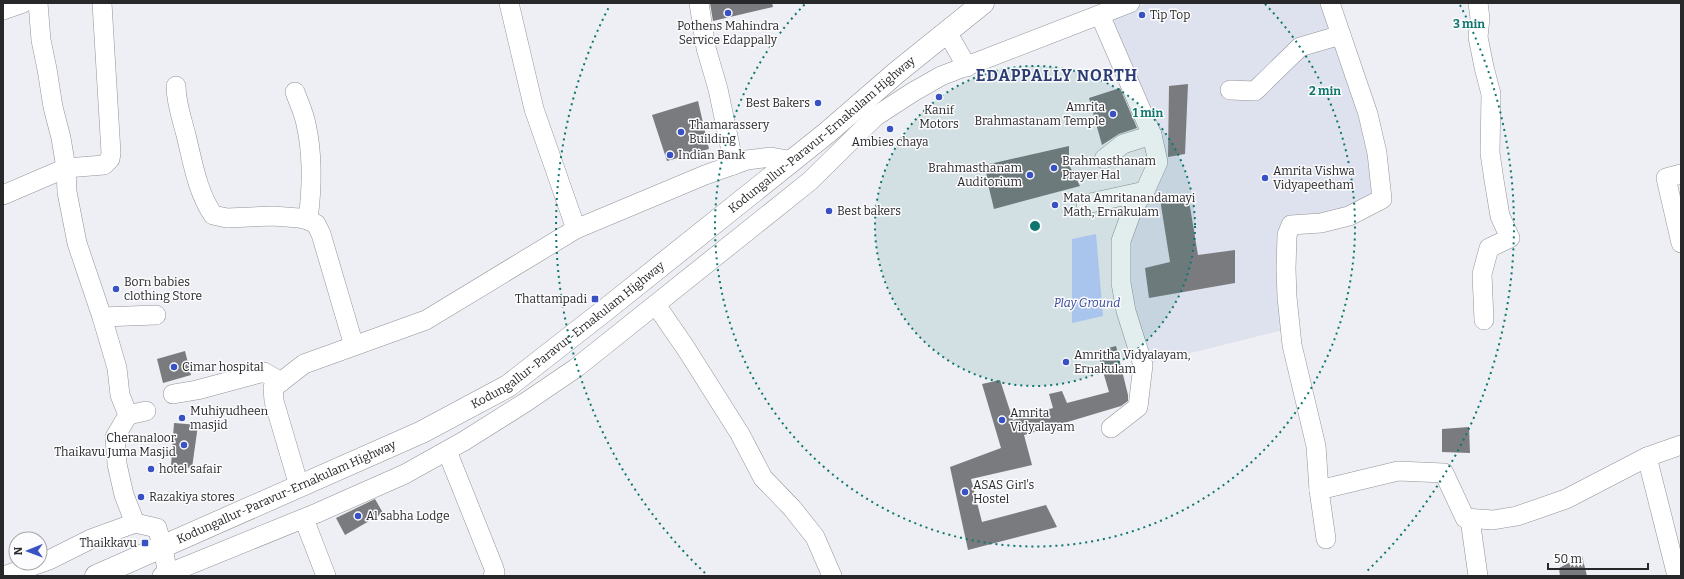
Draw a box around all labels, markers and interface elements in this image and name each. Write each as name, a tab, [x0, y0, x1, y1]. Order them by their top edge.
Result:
marker: Pothens Mahindra Service Edappally	[723, 8, 733, 18]
place label: Tip Top	[1150, 8, 1190, 22]
marker: Tip Top	[1137, 10, 1147, 20]
text: 3 min	[1453, 17, 1485, 31]
place label: Pothens Mahindra Service Edappally	[677, 19, 779, 47]
street label: Kodungallur-Paravur-Ernakulam Highway	[726, 53, 918, 216]
district label: EDAPPALLY NORTH	[976, 66, 1138, 85]
text: 2 min	[1309, 84, 1341, 98]
marker: Kanif Motors	[934, 92, 944, 102]
place label: Best Bakers	[746, 96, 810, 110]
marker: Best Bakers	[813, 98, 823, 108]
place label: Amrita Brahmastanam Temple	[974, 100, 1105, 128]
place label: Kanif Motors	[919, 103, 959, 131]
text: 1 min	[1133, 106, 1163, 120]
marker: Amrita Brahmastanam Temple	[1108, 109, 1118, 119]
place label: Thamarassery Building	[689, 118, 770, 146]
marker: Ambies chaya	[885, 124, 895, 134]
marker: Thamarassery Building	[676, 127, 686, 137]
place label: Ambies chaya	[851, 135, 929, 149]
place label: Indian Bank	[678, 148, 746, 162]
marker: Indian Bank	[665, 150, 675, 160]
place label: Brahmasthanam Prayer Hal	[1062, 154, 1157, 182]
place label: Brahmasthanam Auditorium	[928, 161, 1023, 189]
marker: Brahmasthanam Prayer Hal	[1049, 163, 1059, 173]
place label: Amrita Vishwa Vidyapeetham	[1273, 164, 1355, 192]
marker: Brahmasthanam Auditorium	[1025, 170, 1035, 180]
marker: Amrita Vishwa Vidyapeetham	[1260, 173, 1270, 183]
place label: Mata Amritanandamayi Math, Ernakulam	[1063, 191, 1196, 219]
marker: Mata Amritanandamayi Math, Ernakulam	[1050, 200, 1060, 210]
place label: Best bakers	[837, 204, 901, 218]
marker: Best bakers	[824, 206, 834, 216]
centre of rings	[1028, 219, 1042, 233]
street label: Kodungallur-Paravur-Ernakulam Highway	[469, 258, 668, 411]
place label: Born babies clothing Store	[124, 275, 202, 303]
marker: Born babies clothing Store	[111, 284, 121, 294]
place label: Thattampadi	[515, 292, 587, 306]
marker: Thattampadi	[590, 294, 600, 304]
park label: Play Ground	[1054, 296, 1120, 310]
place label: Amritha Vidyalayam, Ernakulam	[1074, 348, 1191, 376]
marker: Amritha Vidyalayam, Ernakulam	[1061, 357, 1071, 367]
place label: Cimar hospital	[182, 360, 264, 374]
marker: Cimar hospital	[169, 362, 179, 372]
place label: Muhiyudheen masjid	[190, 404, 269, 432]
place label: Amrita Vidyalayam	[1010, 406, 1075, 434]
marker: Muhiyudheen masjid	[177, 413, 187, 423]
marker: Amrita Vidyalayam	[997, 415, 1007, 425]
place label: Cheranaloor Thaikavu Juma Masjid	[54, 431, 177, 459]
street label: Kodungallur-Paravur-Ernakulam Highway	[175, 437, 399, 546]
marker: Cheranaloor Thaikavu Juma Masjid	[179, 440, 189, 450]
place label: hotel safair	[159, 462, 223, 476]
marker: hotel safair	[146, 464, 156, 474]
place label: ASAS Girl's Hostel	[973, 478, 1035, 506]
marker: ASAS Girl's Hostel	[960, 487, 970, 497]
place label: Razakiya stores	[149, 490, 235, 504]
marker: Razakiya stores	[136, 492, 146, 502]
place label: Al sabha Lodge	[366, 509, 450, 523]
marker: Al sabha Lodge	[353, 511, 363, 521]
north arrow	[8, 531, 48, 571]
place label: Thaikkavu	[79, 536, 138, 550]
marker: Thaikkavu	[140, 538, 150, 548]
scale bar	[1548, 545, 1648, 571]
text: N	[12, 546, 25, 556]
text: 50 m	[1554, 552, 1583, 566]

